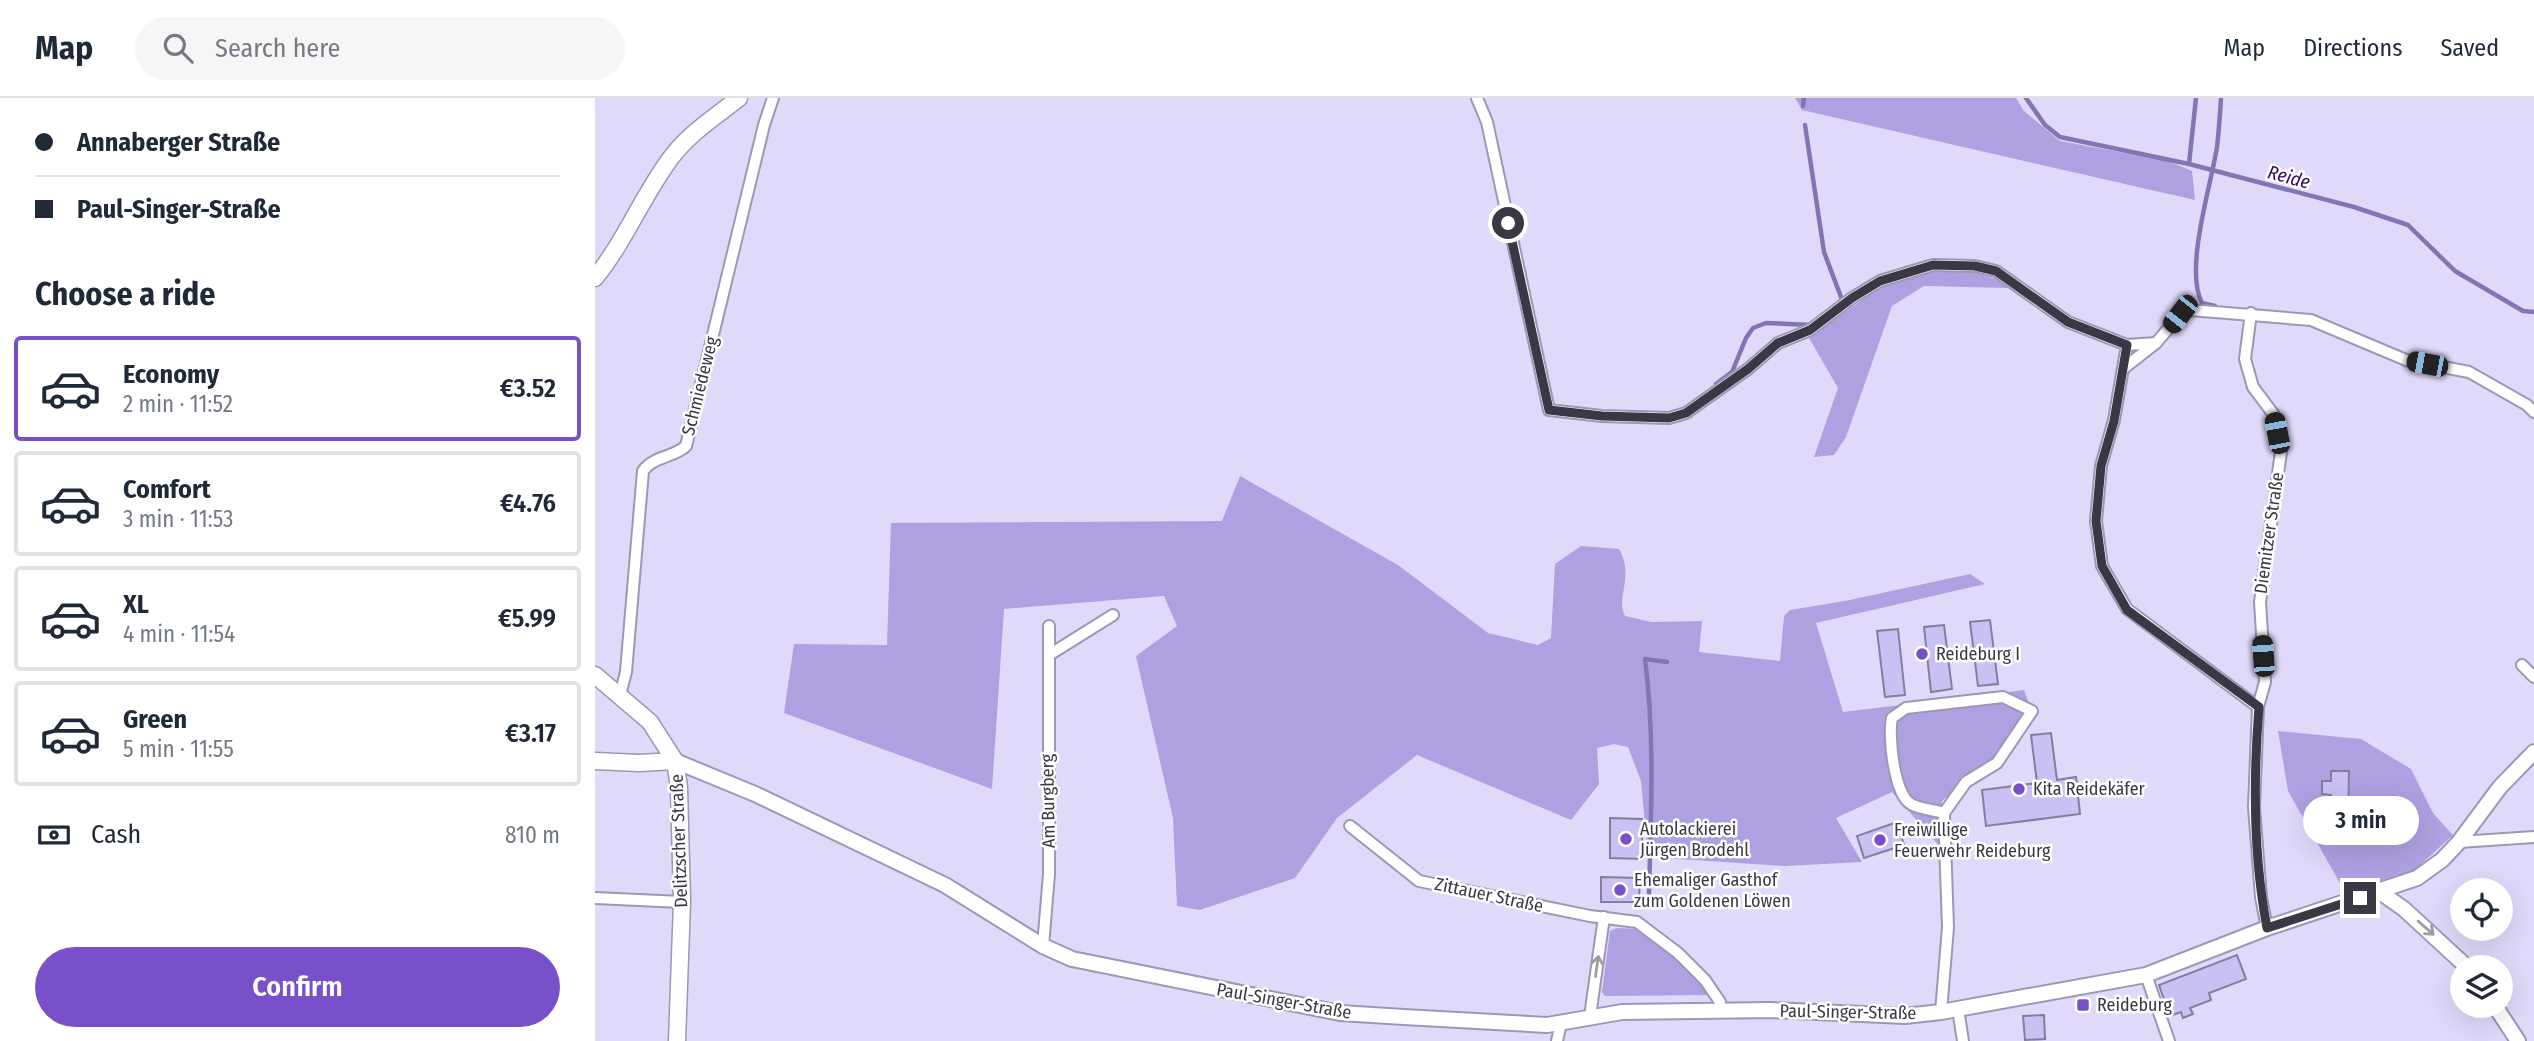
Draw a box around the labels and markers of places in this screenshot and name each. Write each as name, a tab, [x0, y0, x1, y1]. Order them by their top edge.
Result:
place label: Reideburg I	[1936, 643, 2020, 665]
marker: Reideburg I	[1914, 646, 1930, 662]
place label: Kita Reidekäfer	[2033, 778, 2146, 800]
marker: Kita Reidekäfer	[2011, 781, 2027, 797]
place label: Autolackierei Jürgen Brodehl	[1640, 818, 1749, 861]
place label: Freiwillige Feuerwehr Reideburg	[1894, 819, 2051, 862]
marker: Autolackierei Jürgen Brodehl	[1618, 831, 1634, 847]
marker: Freiwillige Feuerwehr Reideburg	[1872, 832, 1888, 848]
place label: Ehemaliger Gasthof zum Goldenen Löwen	[1634, 869, 1791, 912]
marker: Ehemaliger Gasthof zum Goldenen Löwen	[1612, 882, 1628, 898]
place label: Reideburg	[2097, 994, 2173, 1016]
marker: Reideburg	[2075, 997, 2091, 1013]

